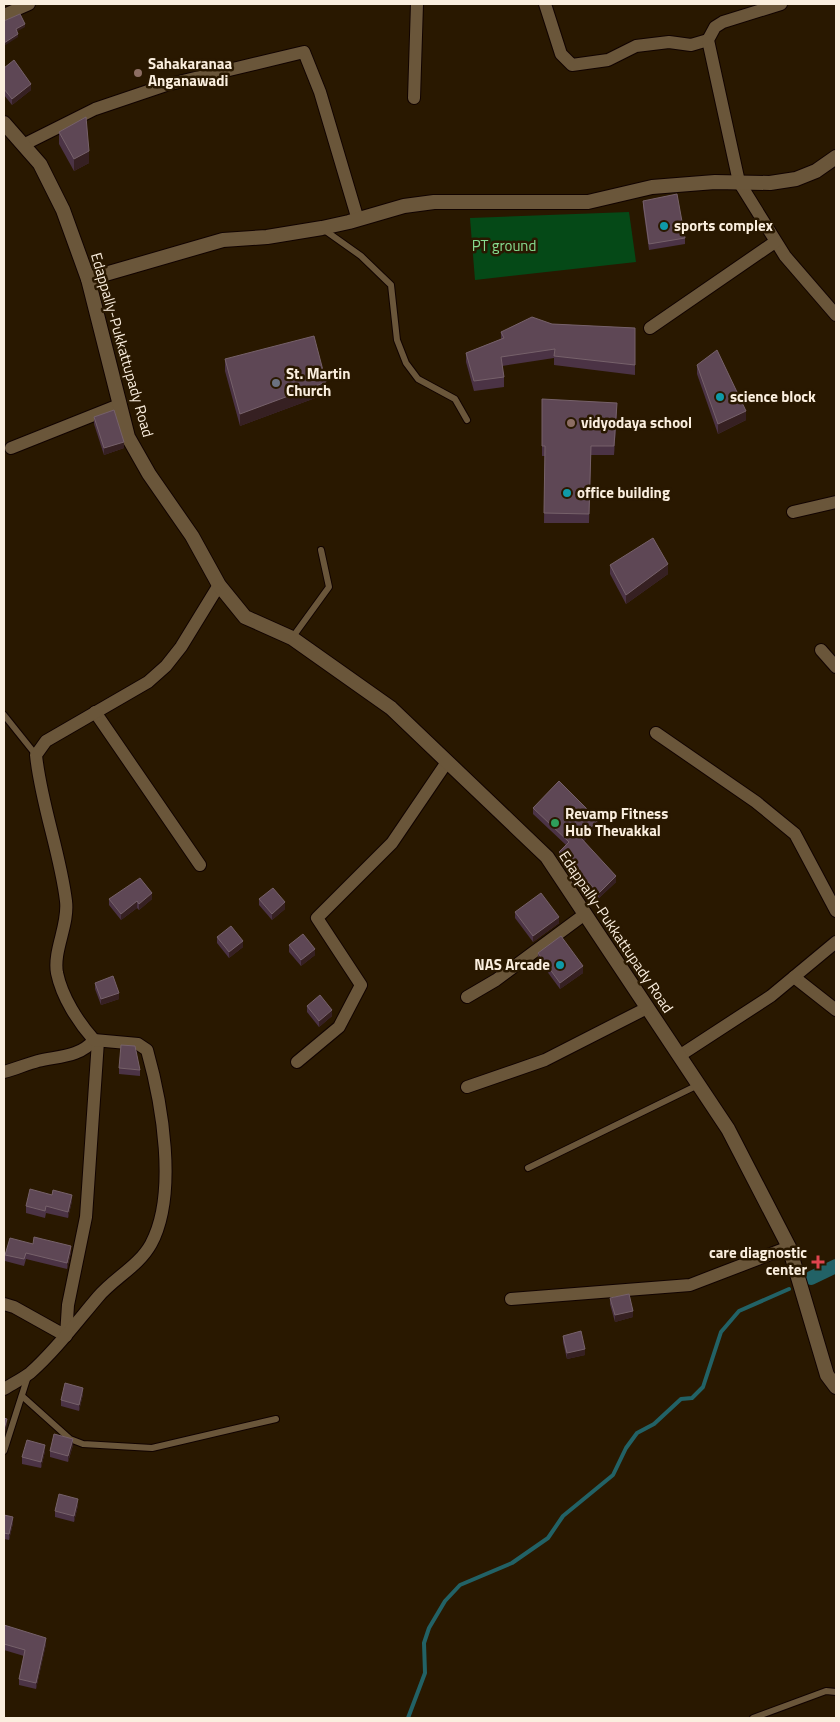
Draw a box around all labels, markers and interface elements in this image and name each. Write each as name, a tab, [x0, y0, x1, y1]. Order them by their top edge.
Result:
place label: Sahakaranaa Anganawadi	[148, 52, 232, 92]
marker: Sahakaranaa Anganawadi	[132, 67, 144, 79]
place label: sports complex	[674, 214, 773, 237]
marker: sports complex	[658, 220, 670, 232]
park label: PT ground	[472, 234, 536, 257]
street label: Edappally-Pukkattupady Road	[85, 250, 160, 440]
place label: St. Martin Church	[286, 362, 350, 402]
marker: St. Martin Church	[270, 377, 282, 389]
place label: science block	[730, 385, 816, 408]
marker: science block	[714, 391, 726, 403]
place label: vidyodaya school	[581, 411, 692, 434]
marker: vidyodaya school	[565, 417, 577, 429]
place label: office building	[577, 481, 670, 504]
marker: office building	[561, 487, 573, 499]
place label: Revamp Fitness Hub Thevakkal	[565, 802, 668, 842]
marker: Revamp Fitness Hub Thevakkal	[549, 817, 561, 829]
street label: Edappally-Pukkattupady Road	[553, 846, 679, 1017]
place label: NAS Arcade	[474, 953, 550, 976]
marker: NAS Arcade	[554, 959, 566, 971]
place label: care diagnostic center	[709, 1241, 807, 1281]
marker: care diagnostic center	[811, 1255, 825, 1269]

